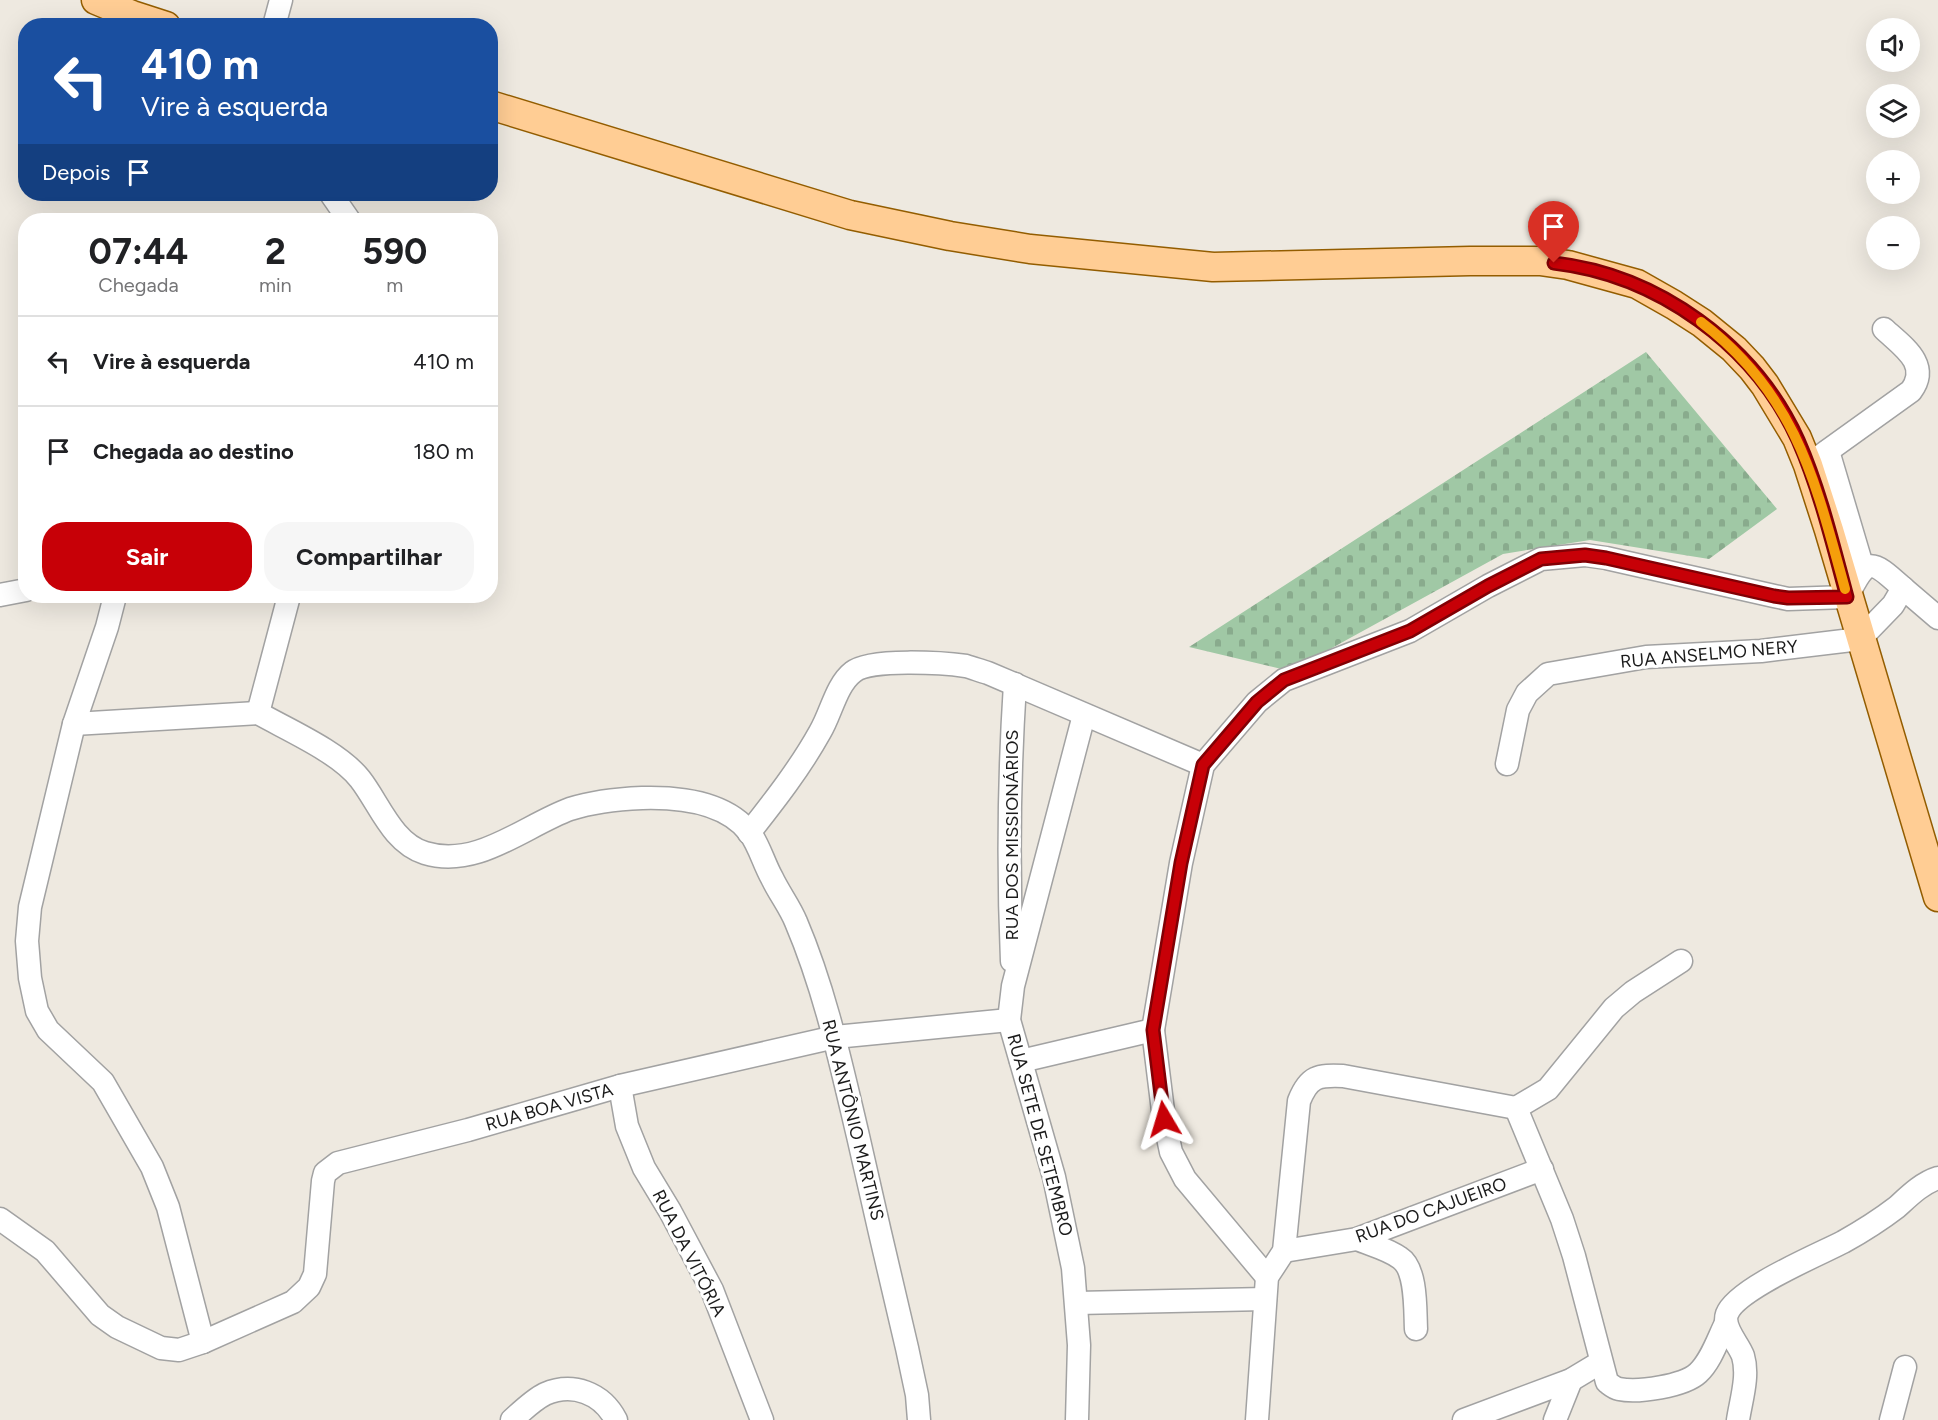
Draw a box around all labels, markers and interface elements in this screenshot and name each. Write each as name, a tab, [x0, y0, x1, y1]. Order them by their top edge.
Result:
map controls	[1866, 18, 1920, 270]
button: sound	[1866, 18, 1920, 72]
text: 410 m	[141, 39, 259, 90]
icon: left	[42, 42, 120, 120]
button: layers	[1866, 84, 1920, 138]
text: Vire à esquerda	[141, 90, 328, 123]
button: +	[1866, 150, 1920, 204]
icon: arrive	[122, 156, 155, 189]
text: Depois	[42, 159, 110, 186]
pin	[1528, 201, 1579, 263]
icon: arrive	[1537, 210, 1570, 243]
button: −	[1866, 216, 1920, 270]
text: 07:44	[89, 230, 188, 273]
text: 2	[265, 230, 286, 273]
text: 590	[362, 230, 427, 273]
text: Chegada	[98, 273, 179, 297]
text: min	[259, 273, 292, 297]
text: m	[386, 273, 403, 297]
icon: left	[42, 345, 75, 378]
text: Vire à esquerda	[93, 348, 251, 375]
text: 410 m	[413, 348, 474, 375]
icon: arrive	[42, 435, 75, 468]
text: Chegada ao destino	[93, 438, 294, 465]
text: 180 m	[413, 438, 474, 465]
button: Sair	[42, 522, 252, 591]
button: Compartilhar	[264, 522, 474, 591]
street label: RUA ANSELMO NERY	[1619, 635, 1799, 673]
street label: RUA DOS MISSIONÁRIOS	[1001, 730, 1023, 940]
street label: RUA ANTÔNIO MARTINS	[817, 1017, 889, 1223]
street label: RUA SETE DE SETEMBRO	[1002, 1031, 1078, 1239]
street label: RUA BOA VISTA	[483, 1078, 615, 1136]
position arrow	[1132, 1087, 1196, 1151]
street label: RUA DO CAJUEIRO	[1352, 1172, 1510, 1248]
street label: RUA DA VITÓRIA	[648, 1186, 730, 1320]

